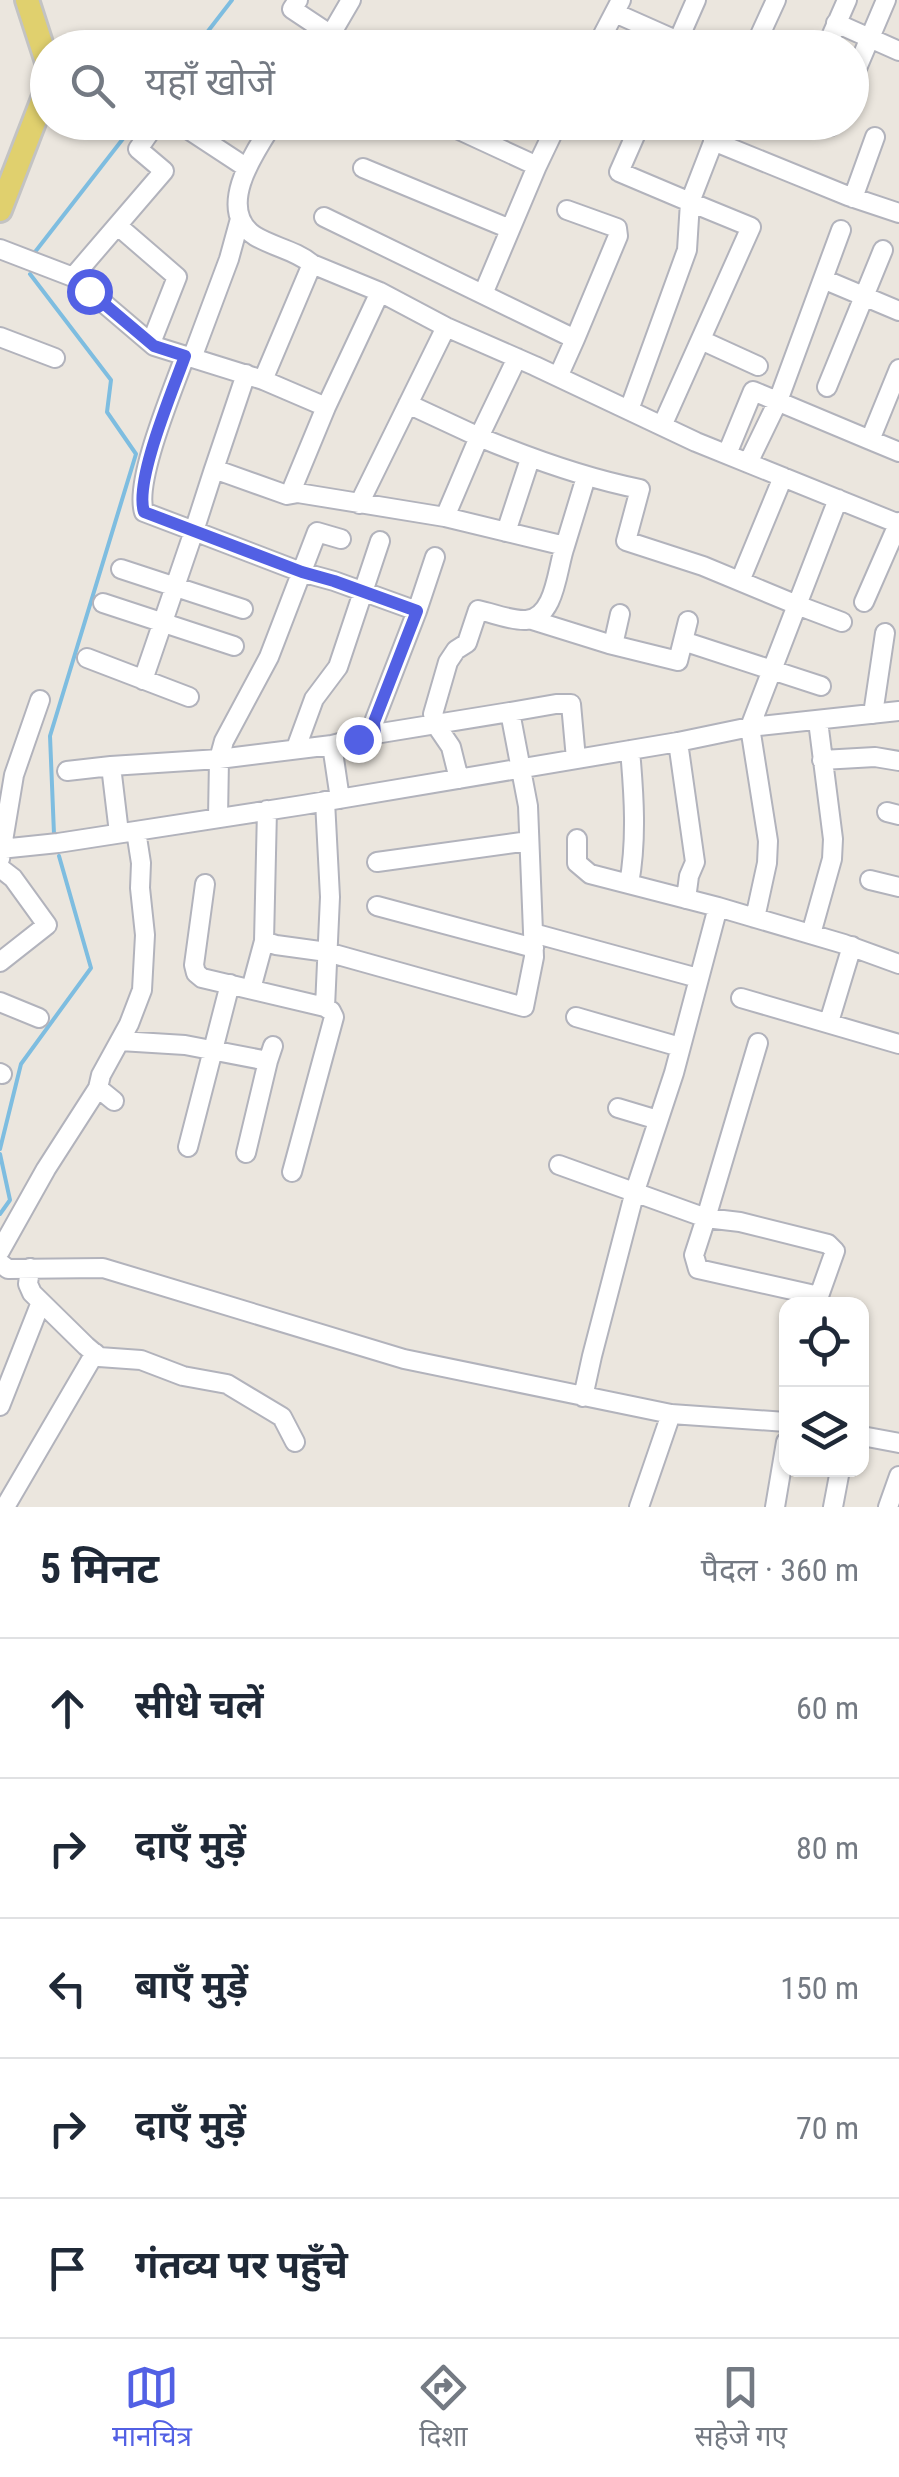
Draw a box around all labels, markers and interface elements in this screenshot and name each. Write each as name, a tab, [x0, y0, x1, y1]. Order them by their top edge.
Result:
search box	[30, 30, 869, 140]
icon: search	[65, 58, 120, 113]
text: यहाँ खोजें	[145, 60, 275, 104]
route start	[67, 269, 113, 315]
route end	[336, 717, 382, 763]
map controls	[779, 1297, 869, 1477]
button: locate	[779, 1297, 869, 1387]
button: layers	[779, 1387, 869, 1477]
text: 5 मिनट	[40, 1544, 159, 1593]
text: पैदल · 360 m	[701, 1551, 859, 1589]
icon: ahead	[40, 1681, 95, 1736]
text: सीधे चलें	[135, 1683, 264, 1727]
text: 60 m	[796, 1689, 859, 1727]
icon: right	[40, 1821, 95, 1876]
text: दाएँ मुड़ें	[135, 1823, 246, 1867]
text: 80 m	[796, 1829, 859, 1867]
icon: left	[40, 1961, 95, 2016]
text: बाएँ मुड़ें	[135, 1963, 248, 2007]
text: 150 m	[780, 1969, 859, 2007]
icon: right	[40, 2101, 95, 2156]
text: दाएँ मुड़ें	[135, 2103, 246, 2147]
text: 70 m	[796, 2109, 859, 2147]
icon: arrive	[40, 2241, 95, 2296]
text: गंतव्य पर पहुँचे	[135, 2243, 348, 2287]
tab: मानचित्र	[112, 2360, 192, 2457]
tab: दिशा	[416, 2360, 471, 2457]
tab: सहेजे गए	[695, 2360, 787, 2457]

